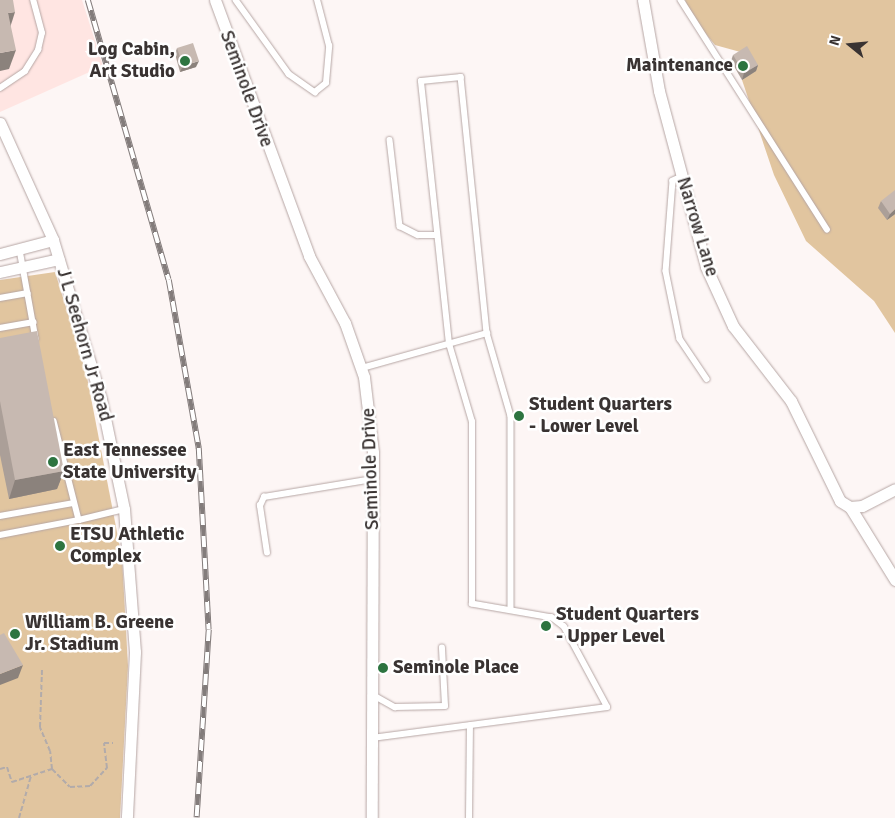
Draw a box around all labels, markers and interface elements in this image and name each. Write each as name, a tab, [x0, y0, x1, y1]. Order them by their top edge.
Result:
north arrow	[825, 20, 875, 70]
street label: Seminole Drive	[214, 28, 278, 150]
text: N	[826, 33, 845, 48]
place label: Log Cabin, Art Studio	[88, 39, 175, 83]
marker: Log Cabin, Art Studio	[179, 55, 191, 67]
place label: Maintenance	[626, 55, 733, 77]
marker: Maintenance	[737, 60, 749, 72]
street label: Narrow Lane	[671, 174, 723, 280]
street label: J L Seehorn Jr Road	[51, 266, 117, 424]
place label: Student Quarters - Lower Level	[529, 394, 672, 438]
street label: Seminole Drive	[357, 408, 385, 530]
marker: Student Quarters - Lower Level	[513, 410, 525, 422]
place label: East Tennessee State University	[63, 440, 196, 484]
marker: East Tennessee State University	[47, 456, 59, 468]
place label: ETSU Athletic Complex	[70, 524, 184, 568]
marker: ETSU Athletic Complex	[54, 540, 66, 552]
place label: Student Quarters - Upper Level	[556, 604, 699, 648]
place label: William B. Greene Jr. Stadium	[25, 612, 174, 656]
marker: Student Quarters - Upper Level	[540, 620, 552, 632]
marker: William B. Greene Jr. Stadium	[9, 628, 21, 640]
place label: Seminole Place	[393, 657, 519, 679]
marker: Seminole Place	[377, 662, 389, 674]

